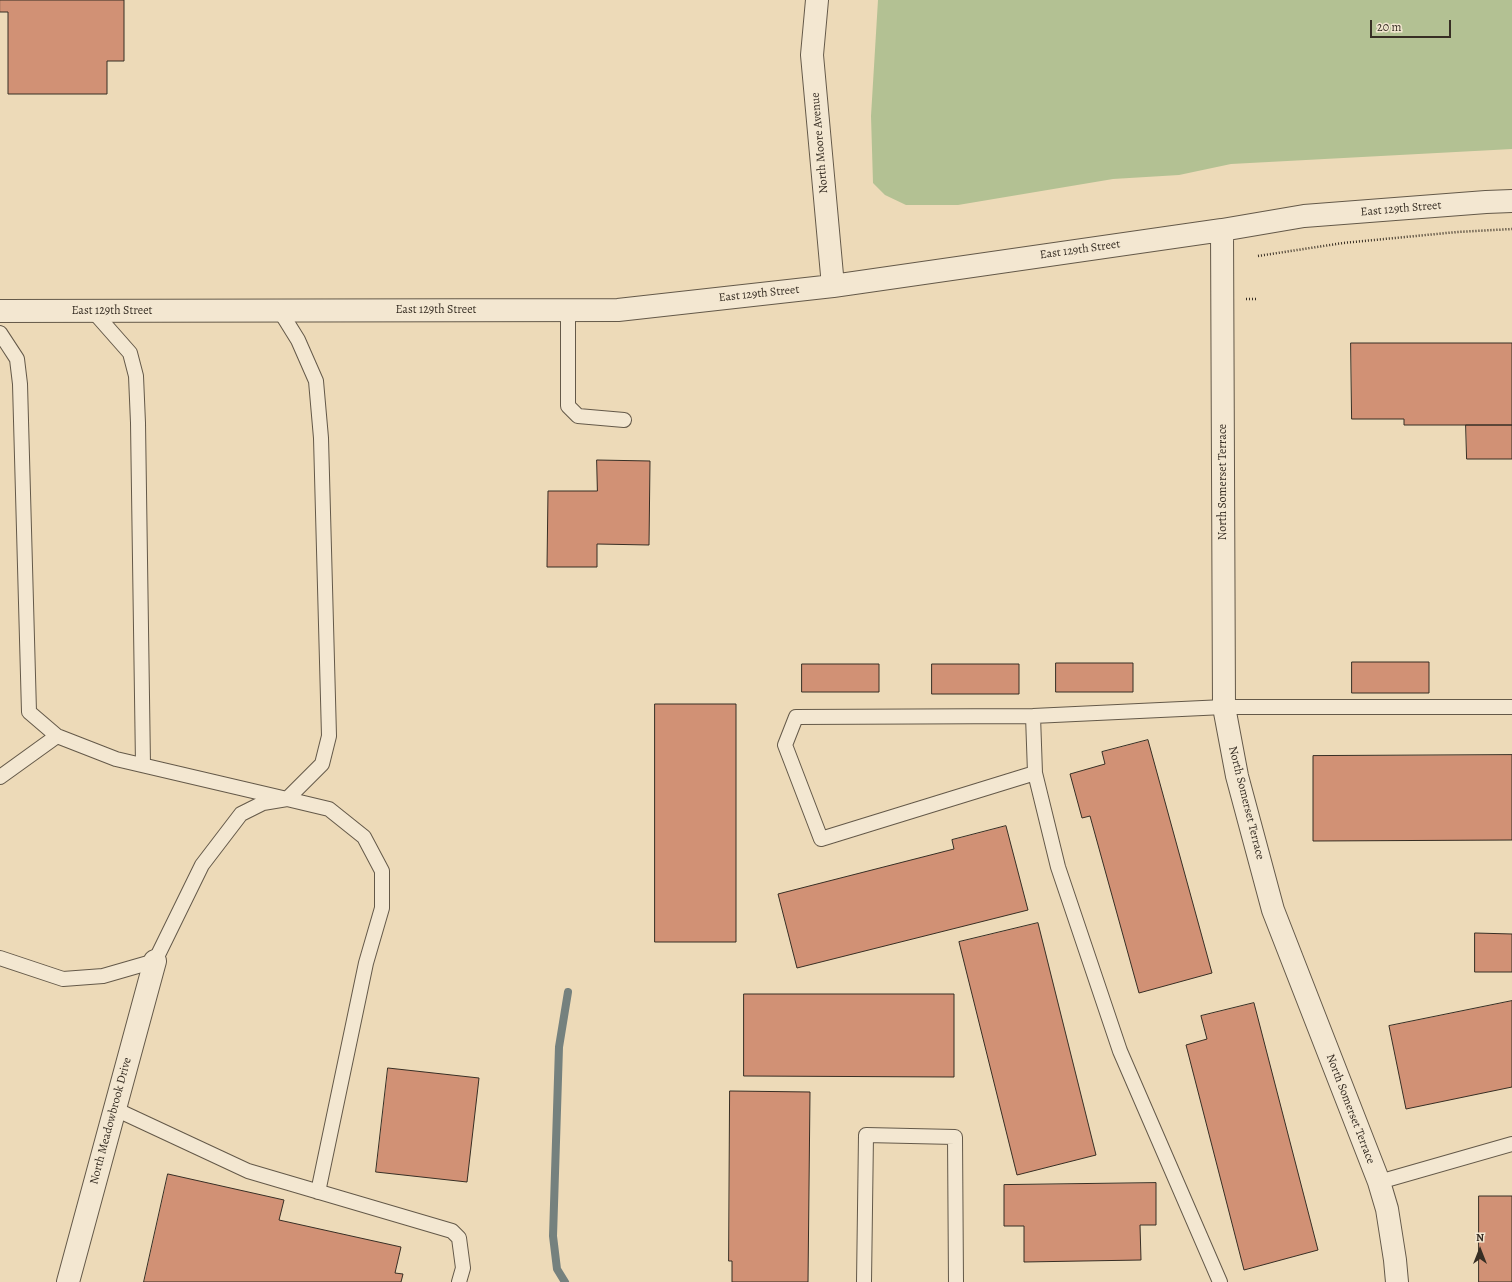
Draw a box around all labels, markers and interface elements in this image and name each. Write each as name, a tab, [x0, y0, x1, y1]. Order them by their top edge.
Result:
scale bar	[1372, 12, 1453, 38]
text: 20 m	[1377, 19, 1401, 35]
street label: North Moore Avenue	[808, 92, 832, 194]
street label: East 129th Street	[1360, 198, 1442, 220]
street label: East 129th Street	[1039, 237, 1121, 263]
street label: East 129th Street	[718, 283, 800, 305]
street label: East 129th Street	[395, 303, 477, 317]
street label: East 129th Street	[71, 304, 153, 318]
street label: North Somerset Terrace	[1216, 424, 1230, 540]
street label: North Somerset Terrace	[1225, 745, 1267, 861]
street label: North Somerset Terrace	[1322, 1052, 1378, 1166]
street label: North Meadowbrook Drive	[87, 1056, 135, 1186]
north arrow	[1460, 1230, 1500, 1270]
text: N	[1476, 1230, 1484, 1245]

